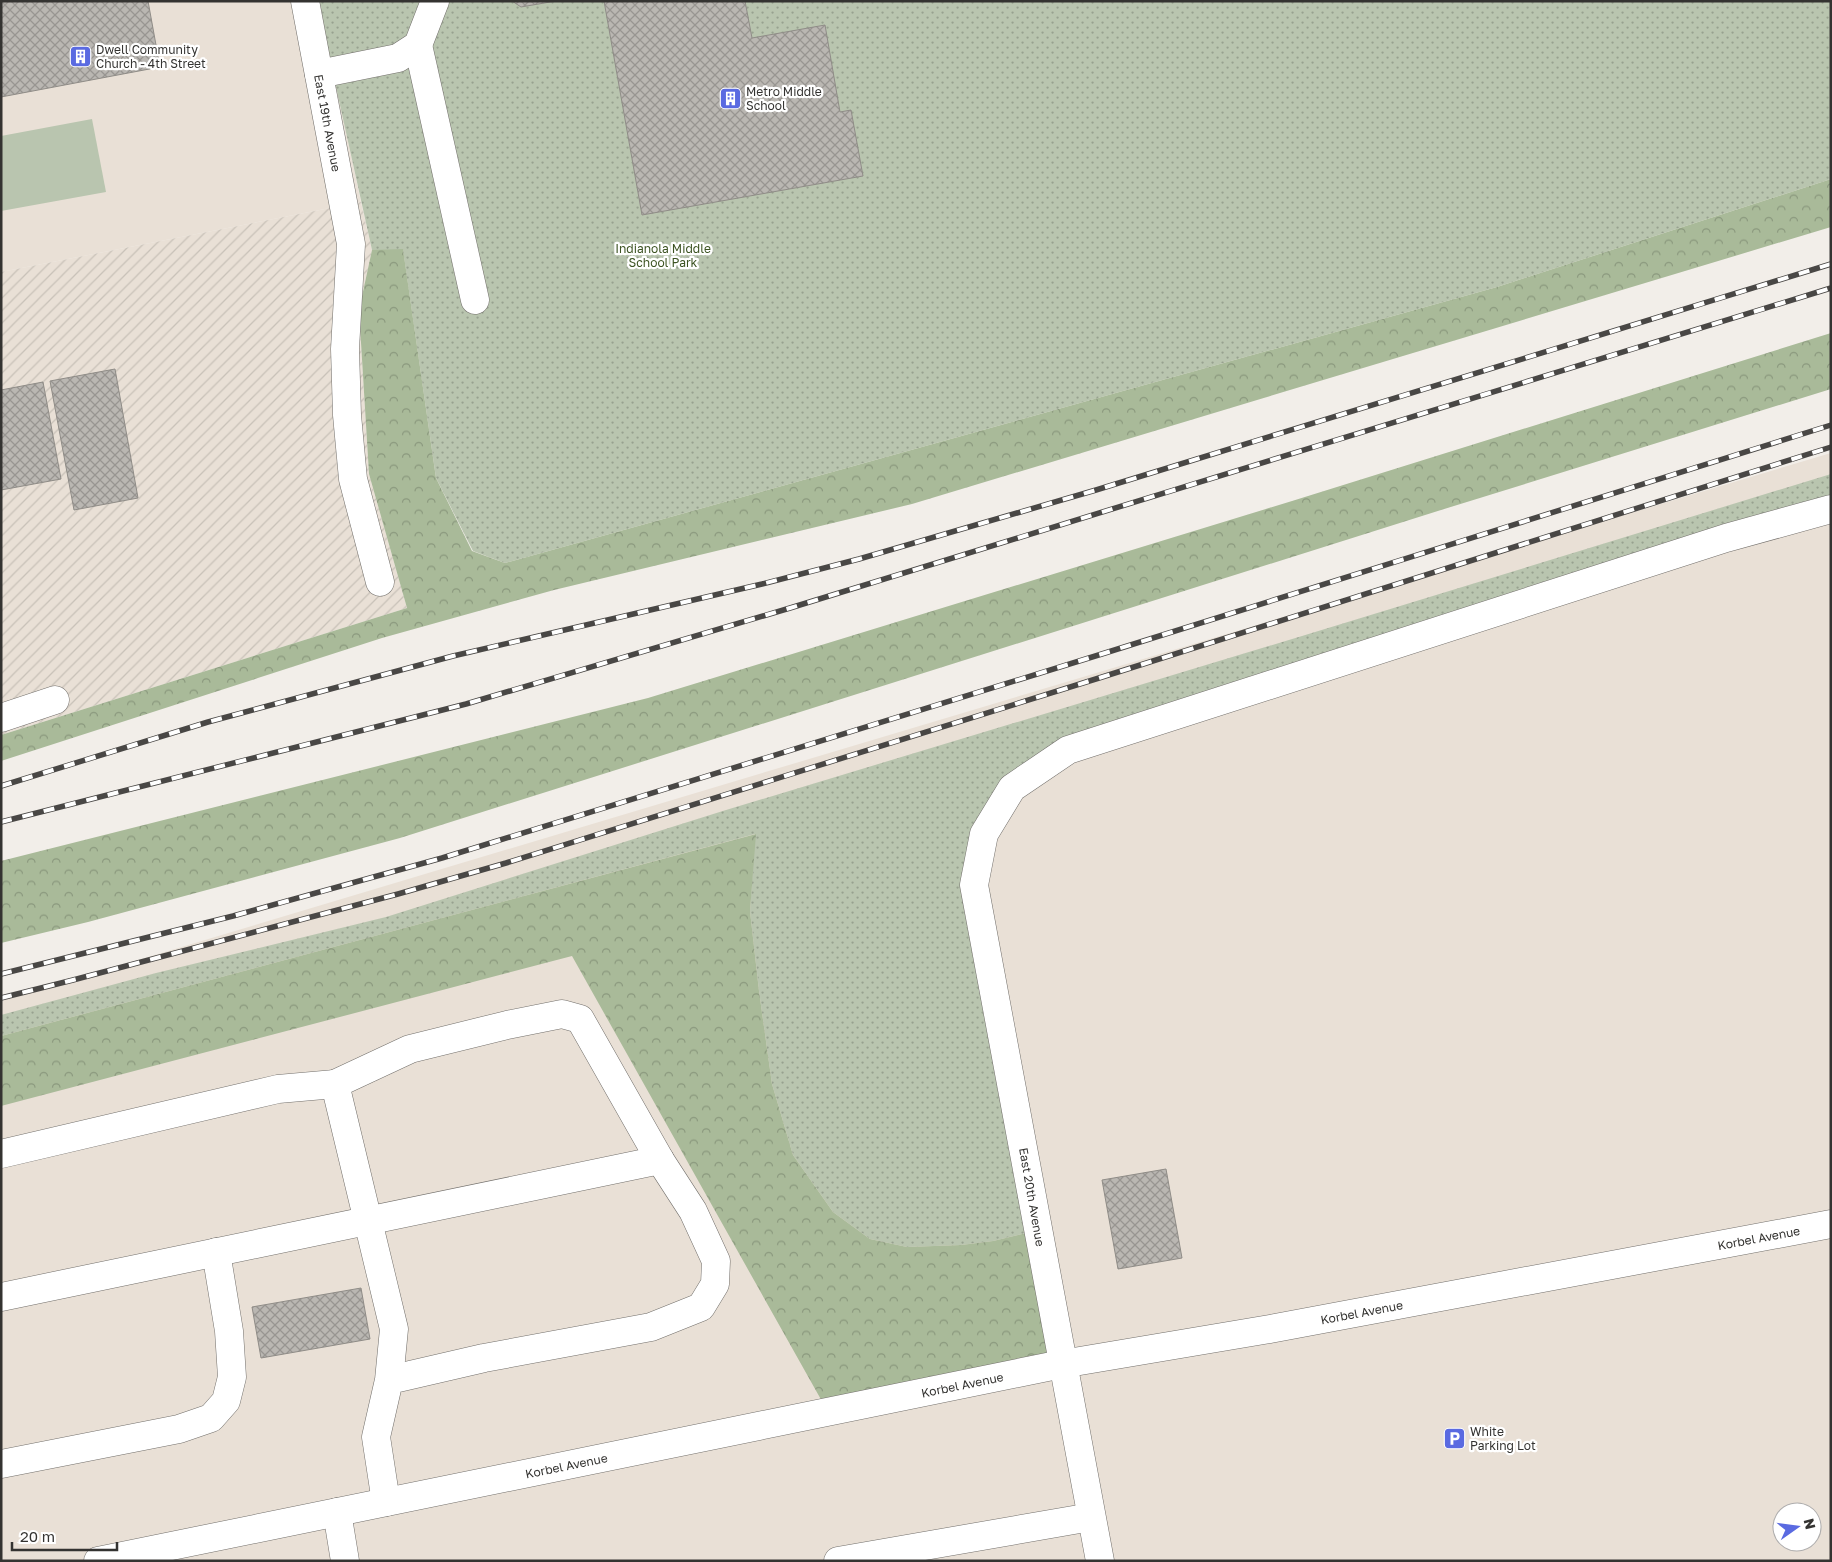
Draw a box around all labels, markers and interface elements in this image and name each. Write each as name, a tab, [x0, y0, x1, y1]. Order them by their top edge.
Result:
place label: Dwell Community Church - 4th Street	[96, 42, 206, 71]
building icon: Dwell Community Church - 4th Street	[68, 44, 92, 68]
street label: East 19th Avenue	[311, 73, 345, 173]
place label: Metro Middle School	[746, 84, 822, 113]
building icon: Metro Middle School	[718, 86, 742, 110]
park label: Indianola Middle School Park	[615, 241, 711, 270]
street label: East 20th Avenue	[1016, 1146, 1048, 1248]
street label: Korbel Avenue	[1716, 1222, 1801, 1253]
street label: Korbel Avenue	[1319, 1297, 1404, 1327]
street label: Korbel Avenue	[920, 1369, 1005, 1400]
place label: White Parking Lot	[1470, 1424, 1536, 1453]
parking icon: White Parking Lot	[1442, 1426, 1466, 1450]
street label: Korbel Avenue	[524, 1450, 609, 1481]
north arrow	[1772, 1502, 1822, 1552]
text: N	[1801, 1517, 1820, 1531]
scale bar	[12, 1520, 118, 1552]
text: 20 m	[20, 1527, 55, 1545]

